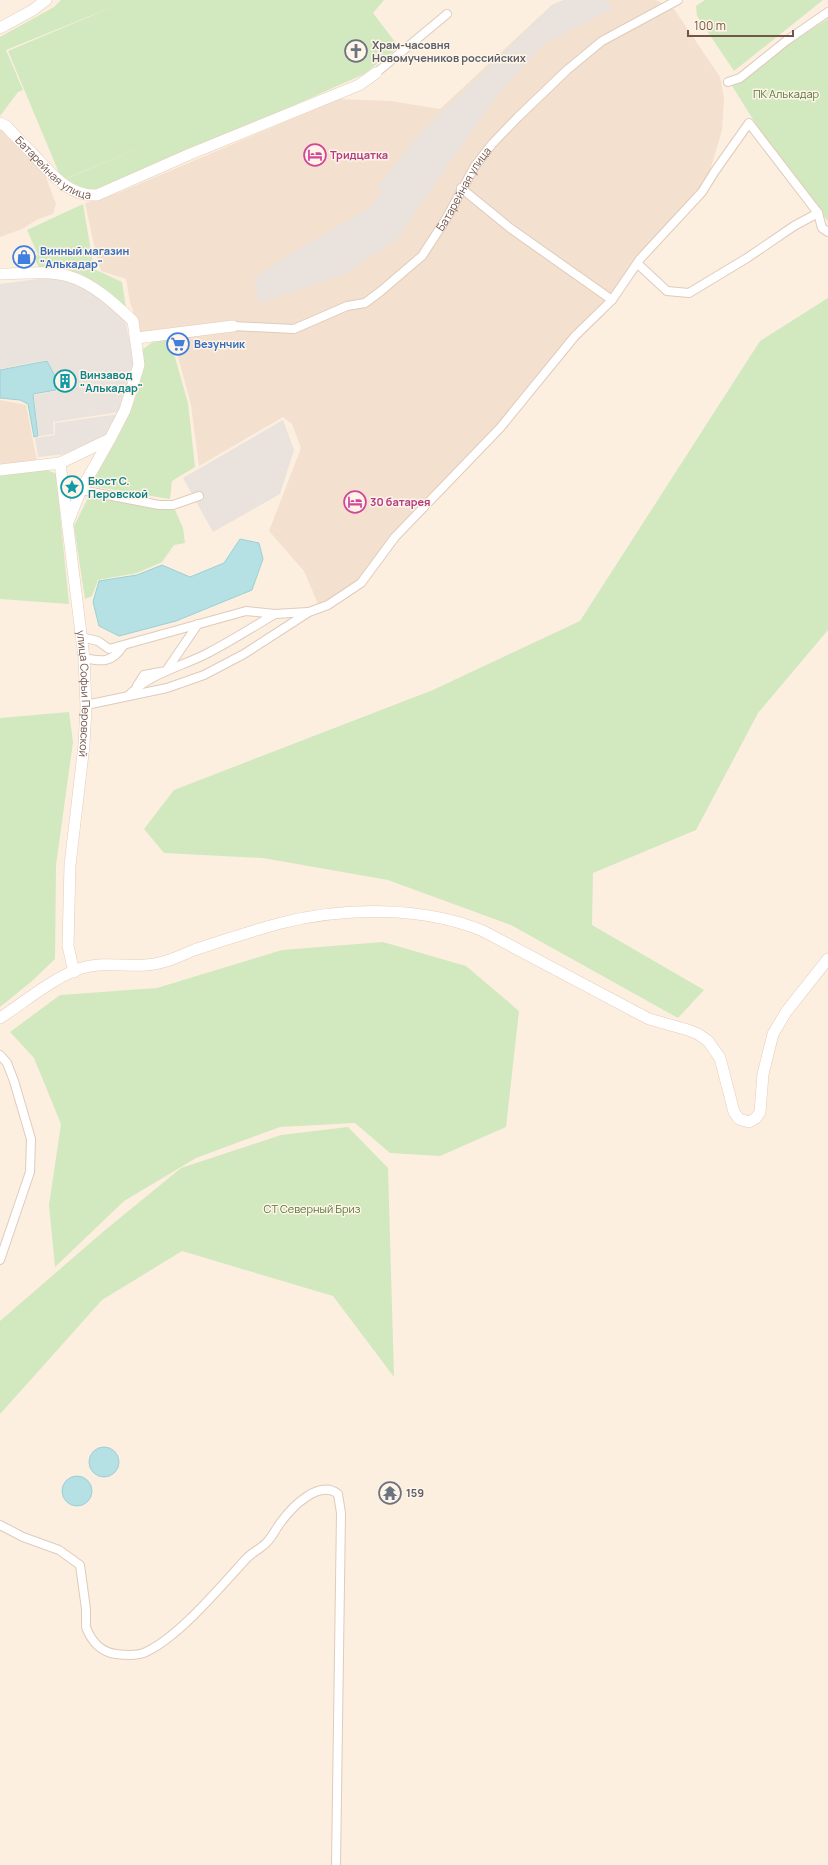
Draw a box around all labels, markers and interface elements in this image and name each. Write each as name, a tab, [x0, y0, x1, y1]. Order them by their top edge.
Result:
scale bar	[688, 12, 793, 38]
text: 100 m	[694, 17, 726, 34]
place label: Храм-часовня Новомучеников российских	[372, 37, 526, 65]
church icon: Храм-часовня Новомучеников российских	[343, 38, 369, 64]
park label: ПК Алькадар	[753, 86, 820, 101]
street label: Батарейная улица	[12, 133, 92, 202]
hotel icon: Тридцатка	[302, 142, 328, 168]
street label: Батарейная улица	[432, 144, 494, 234]
place label: Тридцатка	[330, 147, 388, 162]
place label: Винный магазин "Алькадар"	[40, 243, 130, 271]
shop icon: Винный магазин "Алькадар"	[11, 244, 37, 270]
supermarket icon: Везунчик	[165, 331, 191, 357]
place label: Везунчик	[194, 336, 246, 351]
place label: Винзавод "Алькадар"	[80, 367, 143, 395]
building icon: Винзавод "Алькадар"	[52, 368, 78, 394]
place label: Бюст С. Перовской	[88, 473, 148, 501]
place icon: Бюст С. Перовской	[59, 474, 85, 500]
hotel icon: 30 батарея	[342, 489, 368, 515]
place label: 30 батарея	[370, 494, 431, 509]
street label: улица Софьи Перовской	[74, 629, 94, 758]
park label: СТ Северный Бриз	[264, 1201, 361, 1216]
temple icon: 159	[377, 1480, 403, 1506]
place label: 159	[406, 1485, 424, 1500]

